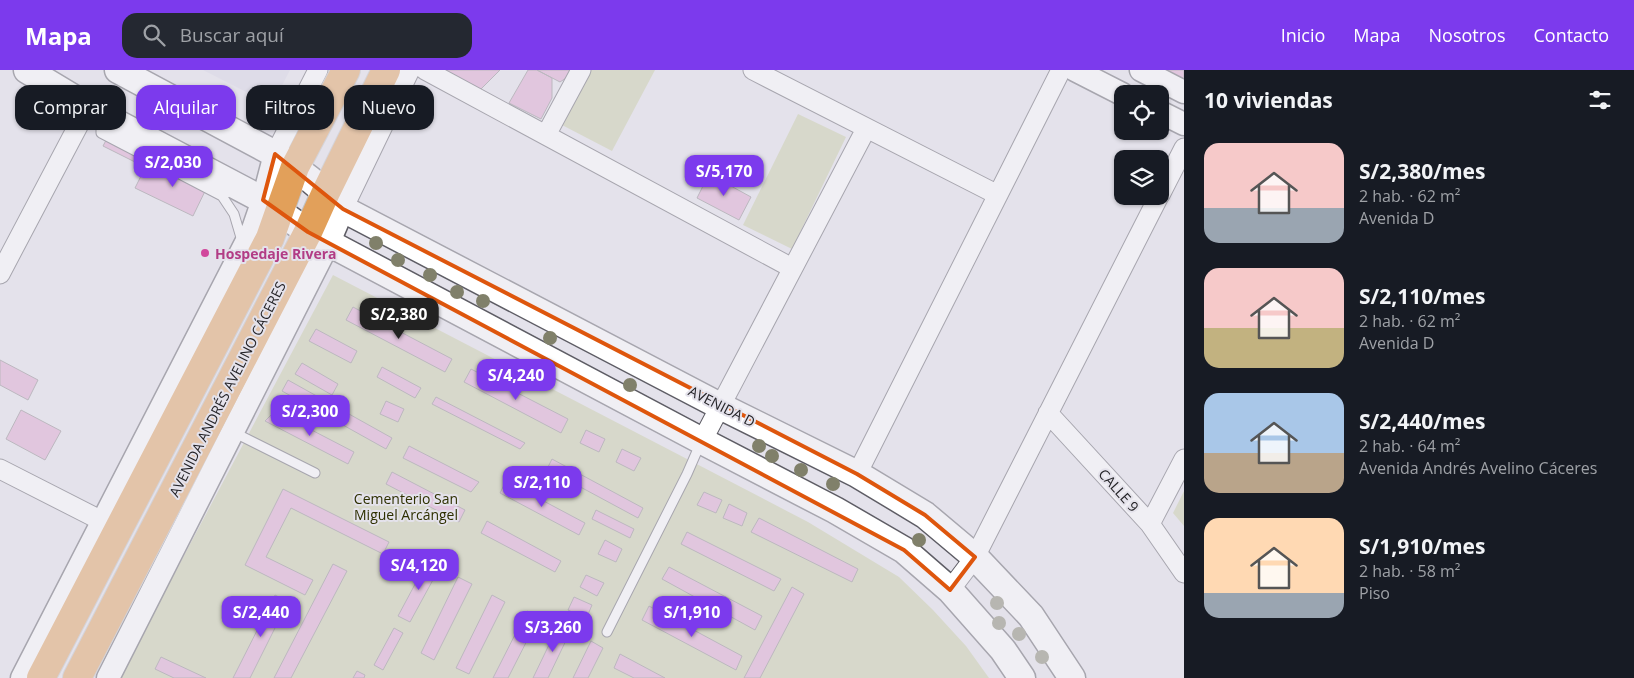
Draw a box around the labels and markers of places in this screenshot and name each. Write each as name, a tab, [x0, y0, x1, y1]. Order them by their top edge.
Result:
pin: S/2,030	[127, 146, 219, 188]
pin: S/5,170	[678, 154, 770, 197]
place label: Hospedaje Rivera	[215, 244, 337, 263]
marker: Hospedaje Rivera	[199, 247, 211, 259]
pin: S/2,380	[353, 298, 445, 340]
pin: S/4,240	[470, 358, 562, 401]
pin: S/2,300	[264, 394, 356, 437]
pin: S/2,110	[496, 466, 588, 508]
pin: S/4,120	[373, 548, 465, 591]
pin: S/2,440	[215, 596, 307, 638]
pin: S/1,910	[646, 596, 738, 638]
pin: S/3,260	[507, 610, 599, 653]

